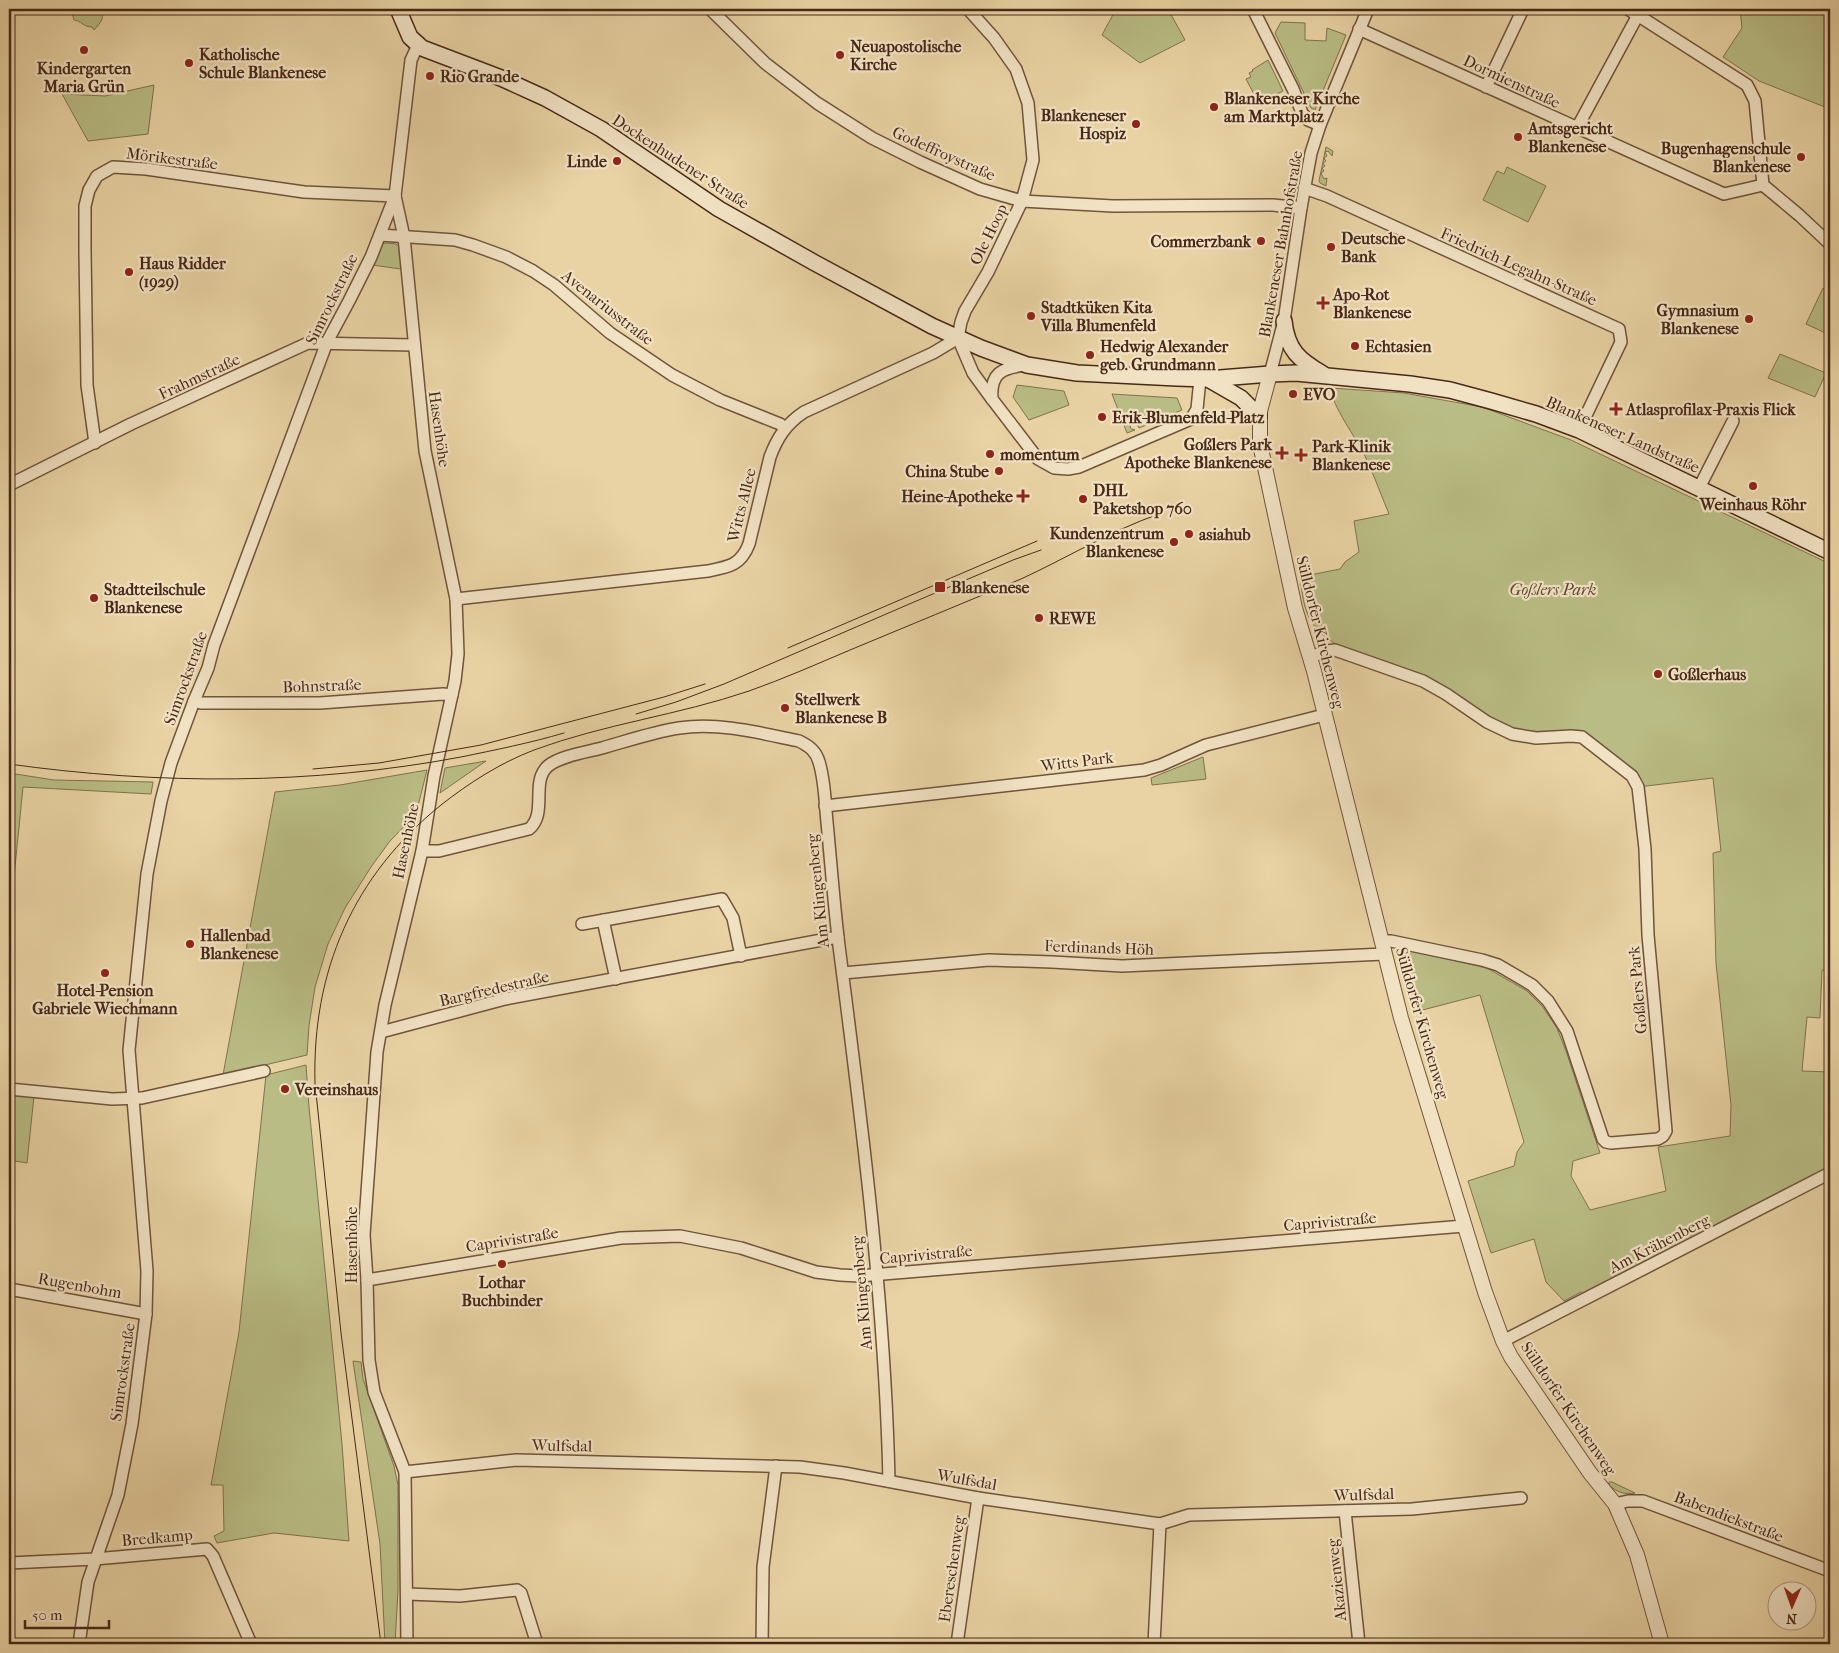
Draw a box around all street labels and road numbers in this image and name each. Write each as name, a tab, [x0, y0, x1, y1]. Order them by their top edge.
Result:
street label: Dormienstraße	[1460, 51, 1563, 112]
street label: Dockenhudener Straße	[609, 110, 753, 213]
street label: Godeffroystraße	[889, 122, 998, 185]
street label: Mörikestraße	[125, 143, 219, 174]
street label: Blankeneser Bahnhofstraße	[1255, 149, 1306, 339]
street label: Ole Hoop	[966, 200, 1012, 268]
street label: Friedrich-Legahn-Straße	[1438, 223, 1600, 310]
street label: Simrockstraße	[301, 251, 362, 348]
street label: Avenariusstraße	[557, 265, 657, 349]
street label: Frahmstraße	[156, 349, 243, 404]
street label: Hasenhöhe	[425, 390, 454, 469]
street label: Blankeneser Landstraße	[1543, 392, 1703, 477]
street label: Witts Allee	[723, 466, 760, 545]
street label: Sülldorfer Kirchenweg	[1292, 554, 1349, 711]
street label: Simrockstraße	[160, 628, 211, 728]
street label: Bohnstraße	[282, 675, 362, 696]
street label: Witts Park	[1039, 748, 1115, 775]
street label: Hasenhöhe	[388, 801, 423, 881]
street label: Am Klingenberg	[802, 833, 833, 950]
street label: Ferdinands Höh	[1044, 936, 1154, 959]
street label: Goßlers Park	[1624, 944, 1651, 1035]
street label: Sülldorfer Kirchenweg	[1392, 945, 1453, 1101]
street label: Bargfredestraße	[437, 967, 551, 1010]
street label: Hasenhöhe	[342, 1206, 361, 1283]
street label: Caprivistraße	[1283, 1208, 1377, 1235]
street label: Am Krähenberg	[1605, 1210, 1713, 1277]
street label: Caprivistraße	[465, 1223, 560, 1256]
street label: Am Klingenberg	[847, 1235, 876, 1352]
street label: Caprivistraße	[879, 1241, 973, 1268]
street label: Rugenbohm	[37, 1269, 124, 1302]
street label: Simrockstraße	[106, 1322, 139, 1422]
street label: Sülldorfer Kirchenweg	[1517, 1338, 1621, 1479]
street label: Wulfsdal	[531, 1435, 593, 1456]
street label: Wulfsdal	[934, 1465, 999, 1494]
street label: Wulfsdal	[1332, 1484, 1395, 1505]
street label: Babendiekstraße	[1672, 1487, 1786, 1546]
street label: Ebereschenweg	[935, 1514, 968, 1624]
street label: Bredkamp	[121, 1525, 194, 1550]
street label: Akazienweg	[1323, 1537, 1350, 1623]

